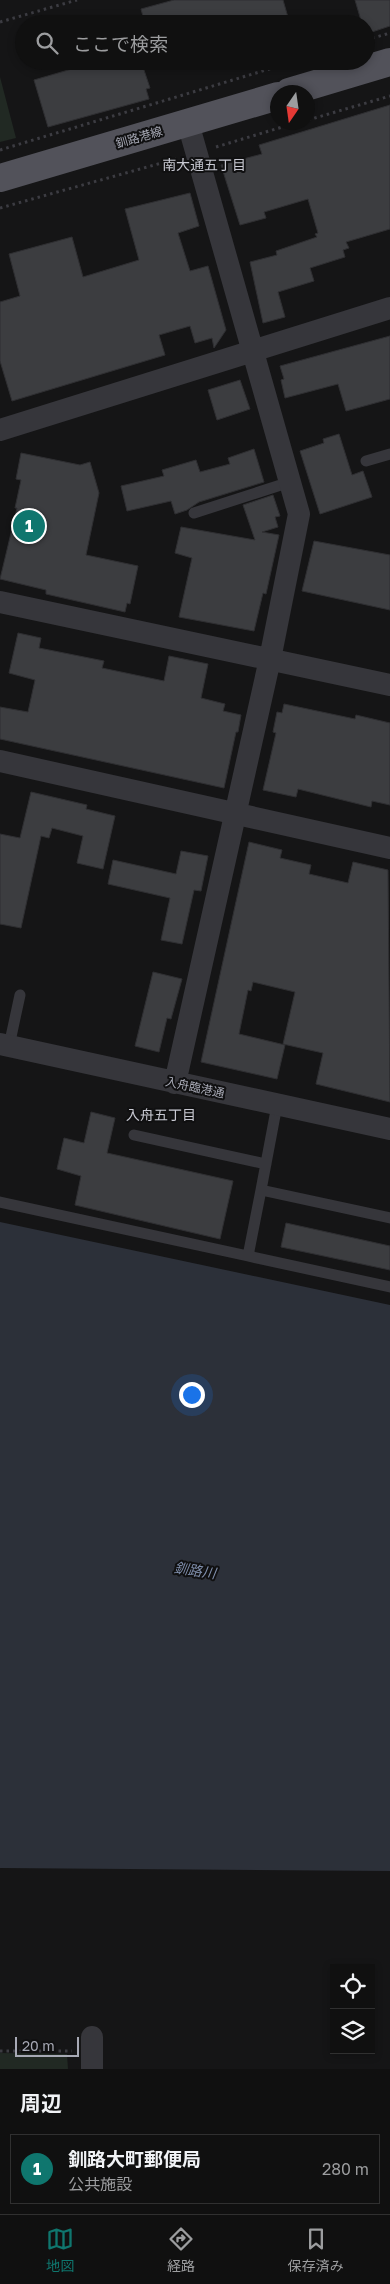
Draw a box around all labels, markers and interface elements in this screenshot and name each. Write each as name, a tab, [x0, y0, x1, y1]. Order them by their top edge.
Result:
search box	[15, 15, 375, 70]
icon: search	[33, 29, 61, 57]
text: ここで検索	[73, 32, 168, 55]
north arrow	[270, 85, 315, 130]
street label: 釧路港線	[114, 123, 164, 151]
district label: 南大通五丁目	[162, 156, 246, 173]
pin: 1	[13, 507, 45, 545]
street label: 入舟臨港通	[164, 1073, 226, 1101]
district label: 入舟五丁目	[126, 1106, 196, 1123]
your location	[179, 1382, 205, 1408]
water label: 釧路川	[173, 1559, 219, 1582]
map controls	[330, 1964, 375, 2054]
button: locate	[330, 1964, 375, 2009]
button: layers	[330, 2009, 375, 2054]
scale bar	[15, 2034, 79, 2057]
text: 20 m	[22, 2037, 55, 2054]
text: 周辺	[20, 2090, 62, 2116]
text: 釧路大町郵便局	[68, 2147, 201, 2170]
text: 1	[33, 2159, 41, 2179]
text: 280 m	[322, 2159, 369, 2179]
text: 公共施設	[68, 2174, 132, 2194]
tab: 地図	[46, 2225, 74, 2275]
tab: 経路	[167, 2225, 195, 2275]
tab: 保存済み	[288, 2225, 344, 2275]

